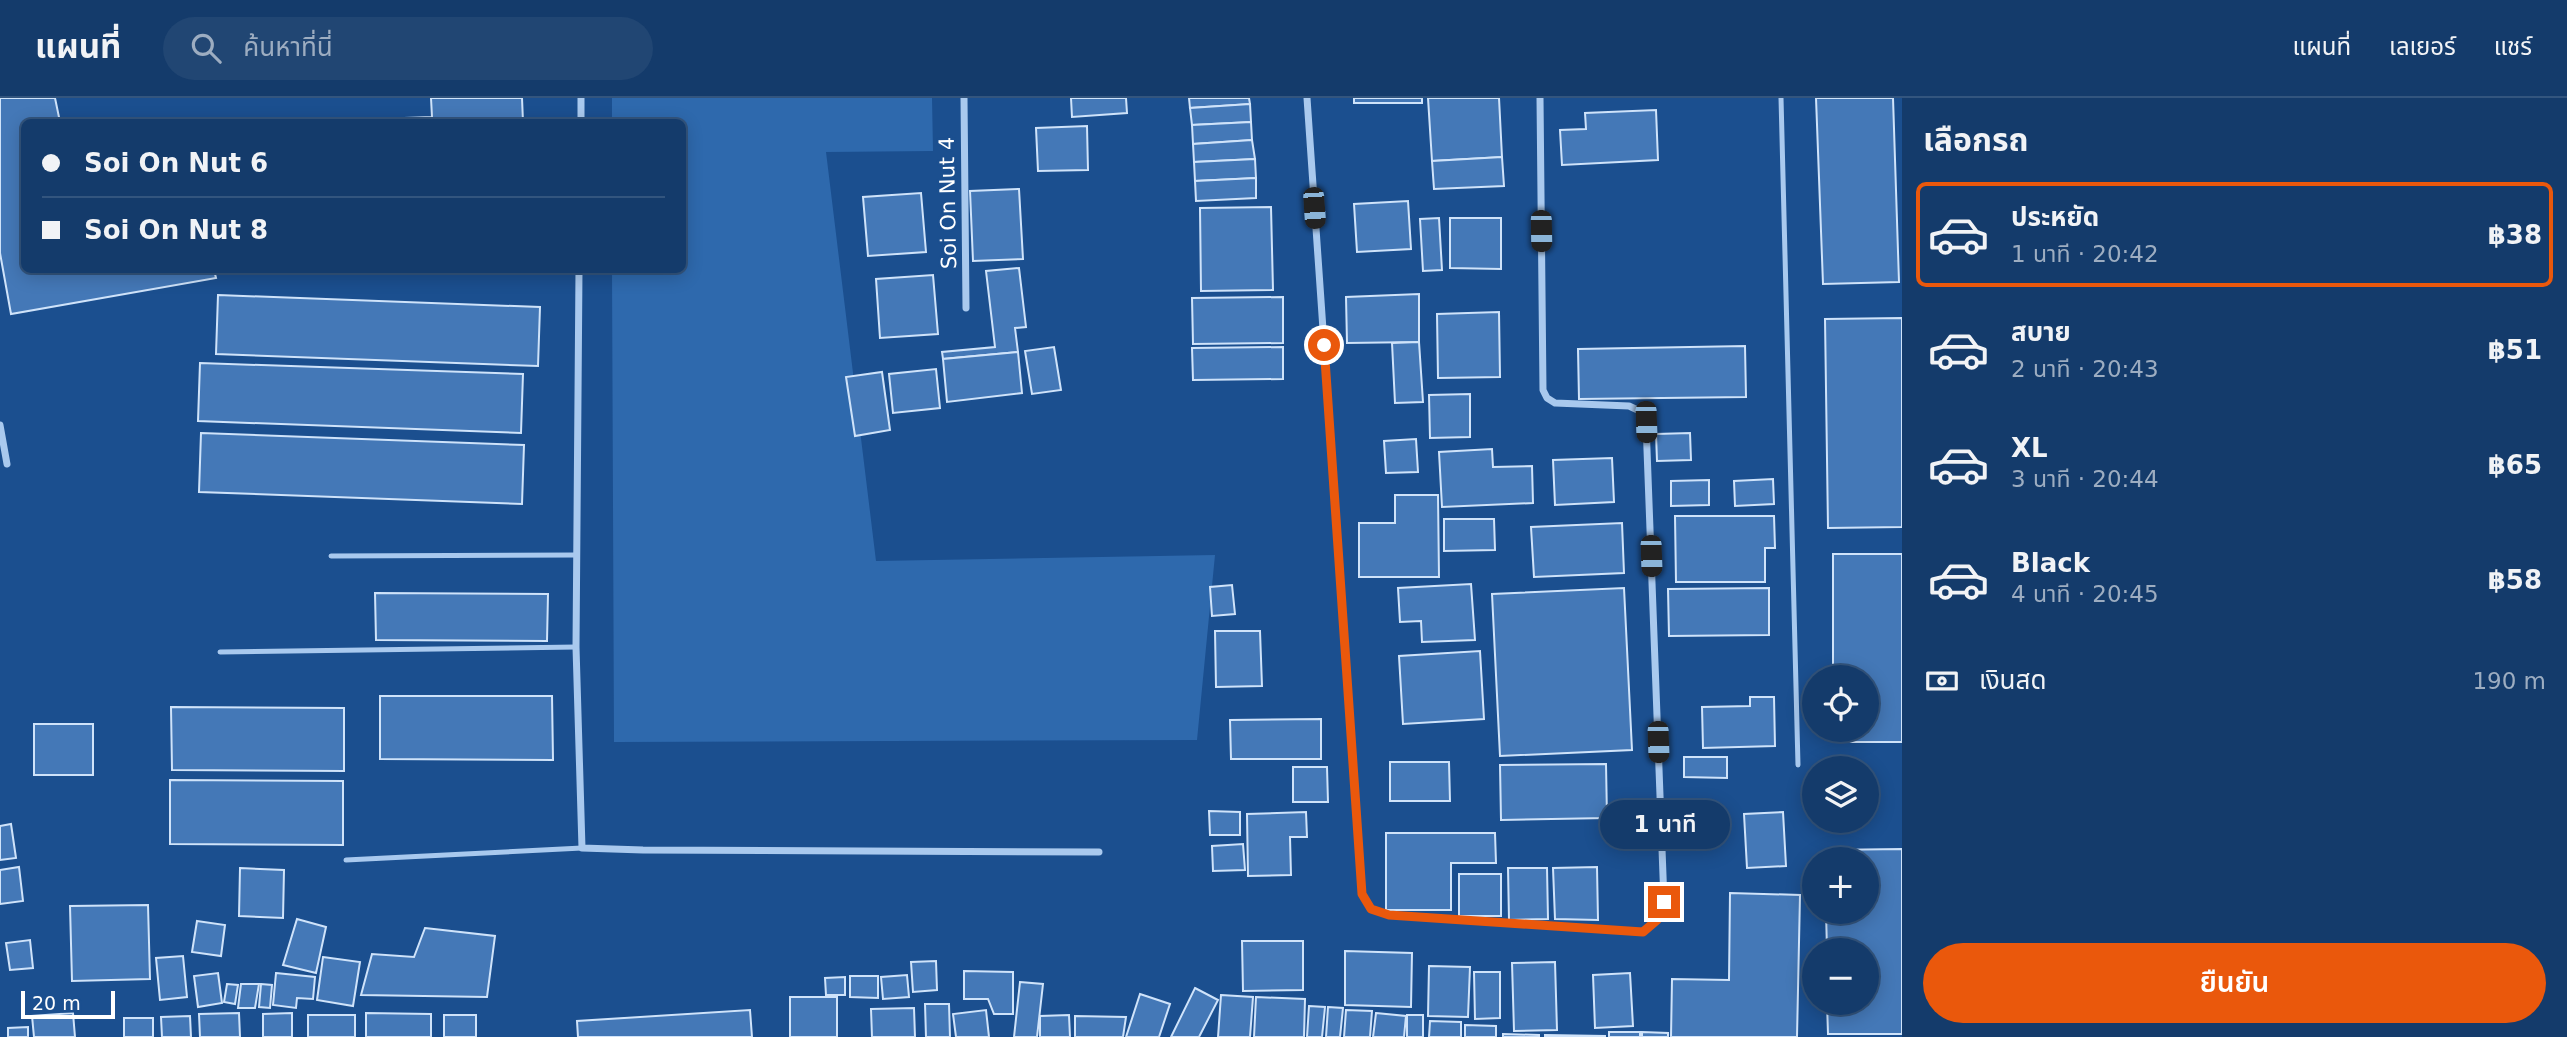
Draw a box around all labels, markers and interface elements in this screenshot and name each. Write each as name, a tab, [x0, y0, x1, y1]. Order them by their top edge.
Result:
search box	[163, 17, 653, 80]
text: แผนที่	[35, 27, 121, 66]
icon: search	[187, 29, 225, 67]
text: ค้นหาที่นี่	[243, 32, 333, 62]
text: แผนที่	[2293, 33, 2351, 61]
text: เลเยอร์	[2389, 33, 2456, 61]
text: แชร์	[2494, 33, 2532, 61]
text: เลือกรถ	[1923, 121, 2028, 159]
street label: Soi On Nut 4	[935, 137, 961, 269]
text: Soi On Nut 6	[84, 148, 268, 178]
car	[1303, 186, 1326, 230]
text: ประหยัด	[2011, 202, 2099, 232]
icon: car	[1927, 203, 1990, 266]
car	[1531, 210, 1552, 252]
text: Soi On Nut 8	[84, 215, 268, 245]
text: ฿38	[2488, 220, 2542, 250]
text: 1 นาที · 20:42	[2011, 241, 2159, 267]
text: สบาย	[2011, 317, 2071, 347]
icon: car	[1927, 318, 1990, 381]
route start	[1308, 329, 1340, 361]
text: ฿51	[2488, 335, 2542, 365]
text: 2 นาที · 20:43	[2011, 356, 2159, 382]
car	[1635, 401, 1658, 443]
icon: car	[1927, 433, 1990, 496]
text: XL	[2011, 433, 2048, 463]
text: ฿65	[2488, 450, 2542, 480]
text: 3 นาที · 20:44	[2011, 466, 2159, 492]
car	[1640, 535, 1663, 577]
icon: car	[1927, 548, 1990, 611]
text: Black	[2011, 548, 2090, 578]
text: ฿58	[2488, 565, 2542, 595]
text: 4 นาที · 20:45	[2011, 581, 2159, 607]
icon: cash	[1923, 662, 1961, 700]
map controls	[1802, 665, 1879, 1015]
button: locate	[1802, 665, 1879, 742]
text: เงินสด	[1979, 665, 2046, 695]
text: 190 m	[2472, 668, 2546, 694]
car	[1647, 721, 1670, 763]
button: layers	[1802, 756, 1879, 833]
callout: 1 นาที	[1599, 800, 1729, 850]
text: 1 นาที	[1634, 811, 1696, 837]
button: +	[1802, 847, 1879, 924]
route end	[1648, 886, 1680, 918]
button: −	[1802, 938, 1879, 1015]
button: ยืนยัน	[1923, 943, 2546, 1023]
scale bar	[21, 988, 116, 1020]
text: 20 m	[32, 992, 81, 1014]

